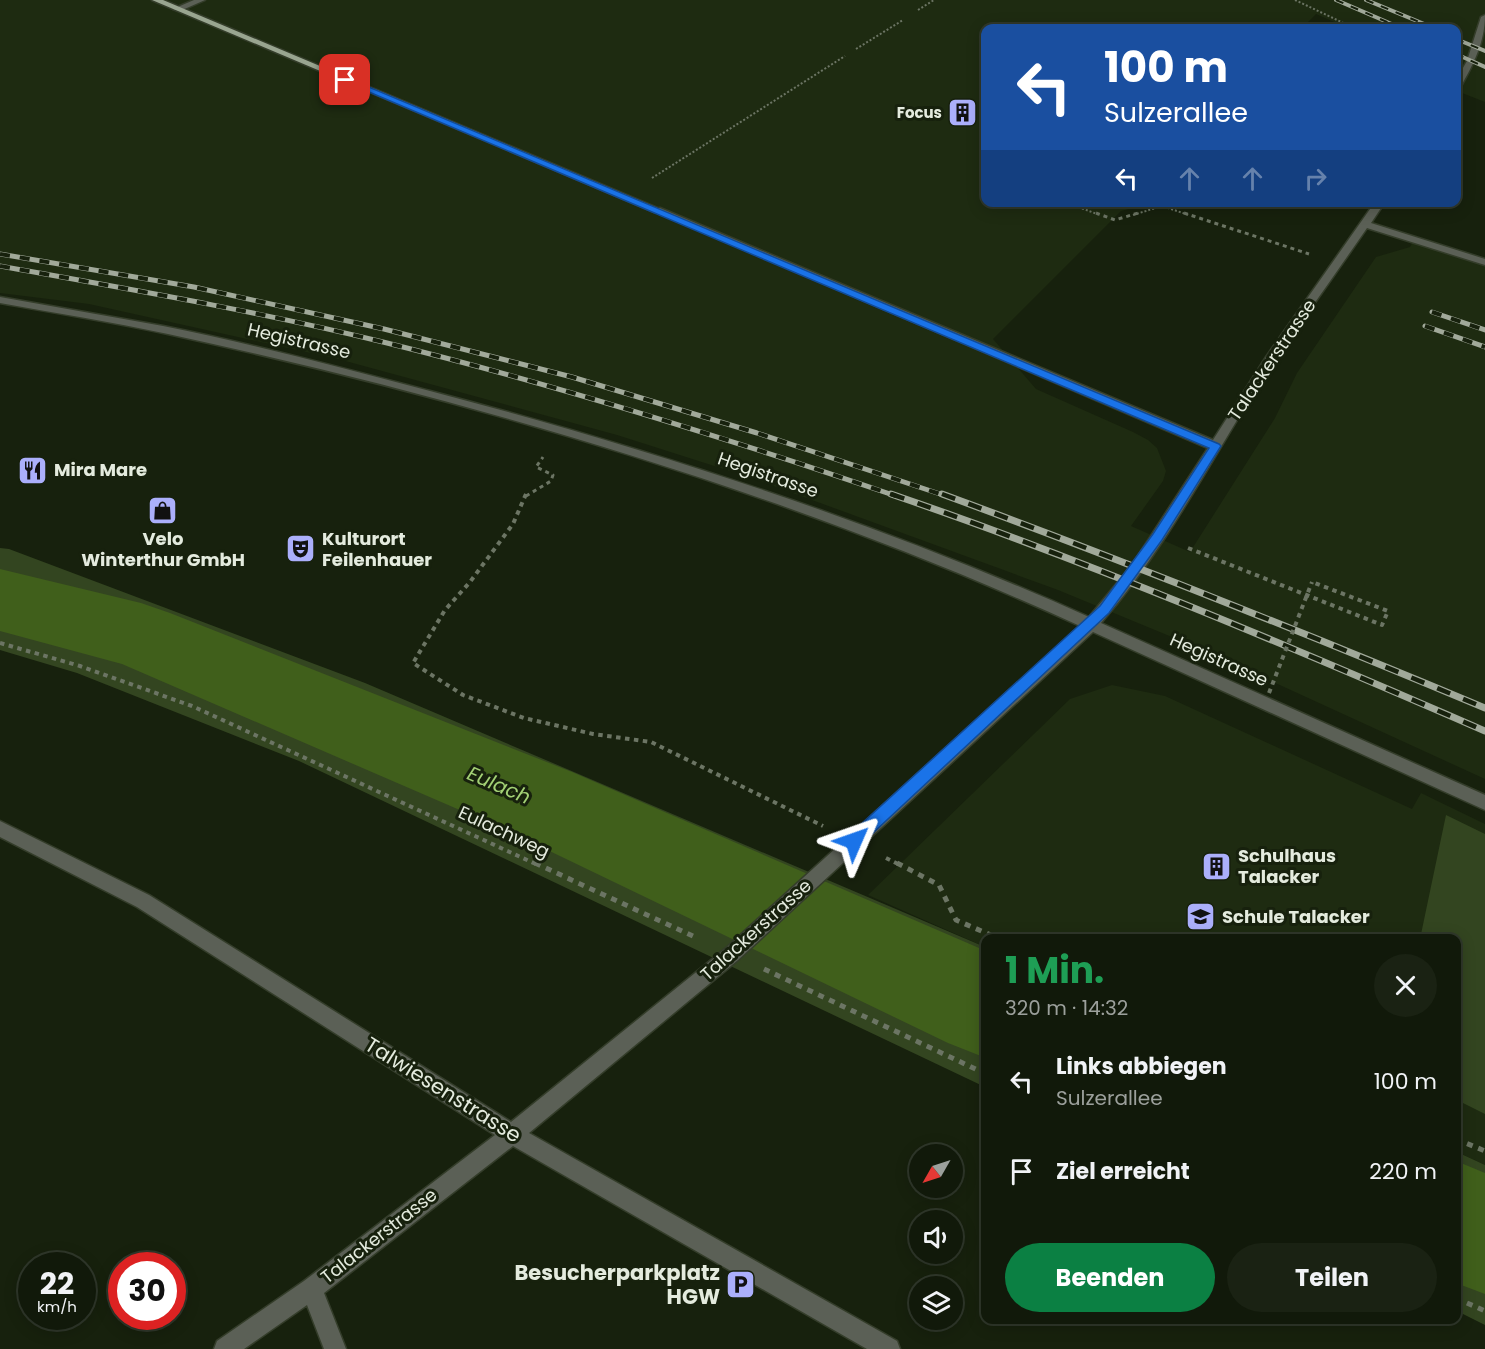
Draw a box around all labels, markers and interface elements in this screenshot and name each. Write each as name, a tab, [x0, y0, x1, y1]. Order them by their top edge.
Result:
text: 100 m	[1104, 38, 1228, 97]
icon: left	[1005, 48, 1083, 126]
pin	[319, 54, 370, 105]
icon: arrive	[328, 63, 361, 96]
text: Sulzerallee	[1104, 94, 1248, 131]
building icon: Focus	[947, 97, 979, 129]
place label: Focus	[897, 102, 942, 123]
icon: left	[1110, 162, 1143, 195]
icon: ahead	[1173, 162, 1206, 195]
icon: ahead	[1236, 162, 1269, 195]
icon: right	[1299, 162, 1332, 195]
street label: Talackerstrasse	[1222, 294, 1321, 425]
street label: Hegistrasse	[245, 317, 353, 365]
street label: Hegistrasse	[714, 446, 822, 503]
restaurant icon: Mira Mare	[17, 454, 49, 486]
place label: Mira Mare	[54, 457, 147, 482]
shop icon: Velo Winterthur GmbH	[147, 494, 179, 526]
place label: Velo Winterthur GmbH	[81, 526, 245, 572]
place label: Kulturort Feilenhauer	[322, 526, 432, 572]
theatre icon: Kulturort Feilenhauer	[285, 533, 317, 565]
street label: Hegistrasse	[1166, 627, 1272, 692]
water label: Eulach	[463, 759, 535, 811]
street label: Eulachweg	[455, 800, 554, 864]
position arrow	[822, 809, 886, 873]
place label: Schulhaus Talacker	[1238, 843, 1336, 889]
building icon: Schulhaus Talacker	[1201, 850, 1233, 882]
street label: Talackerstrasse	[695, 873, 817, 986]
school or university icon: Schule Talacker	[1185, 901, 1217, 933]
place label: Schule Talacker	[1222, 904, 1370, 929]
text: 1 Min.	[1005, 945, 1104, 996]
button: close	[1374, 954, 1437, 1017]
text: 320 m · 14:32	[1005, 994, 1128, 1022]
street label: Talwiesenstrasse	[360, 1030, 527, 1149]
text: Links abbiegen	[1056, 1051, 1227, 1082]
icon: left	[1005, 1065, 1038, 1098]
text: 100 m	[1374, 1066, 1437, 1097]
text: Sulzerallee	[1056, 1084, 1163, 1112]
north arrow	[909, 1144, 963, 1198]
map controls	[909, 1144, 963, 1330]
icon: arrive	[1005, 1155, 1038, 1188]
text: Ziel erreicht	[1056, 1156, 1190, 1187]
text: 220 m	[1369, 1156, 1437, 1187]
street label: Talackerstrasse	[315, 1182, 442, 1289]
button: sound	[909, 1210, 963, 1264]
button: Beenden	[1005, 1243, 1215, 1312]
button: Teilen	[1227, 1243, 1437, 1312]
speed limit sign: 30	[108, 1252, 186, 1330]
place label: Besucherparkplatz HGW	[514, 1258, 720, 1311]
text: 22	[40, 1262, 74, 1305]
parking icon: Besucherparkplatz HGW	[725, 1269, 757, 1301]
button: layers	[909, 1276, 963, 1330]
text: km/h	[37, 1296, 77, 1317]

